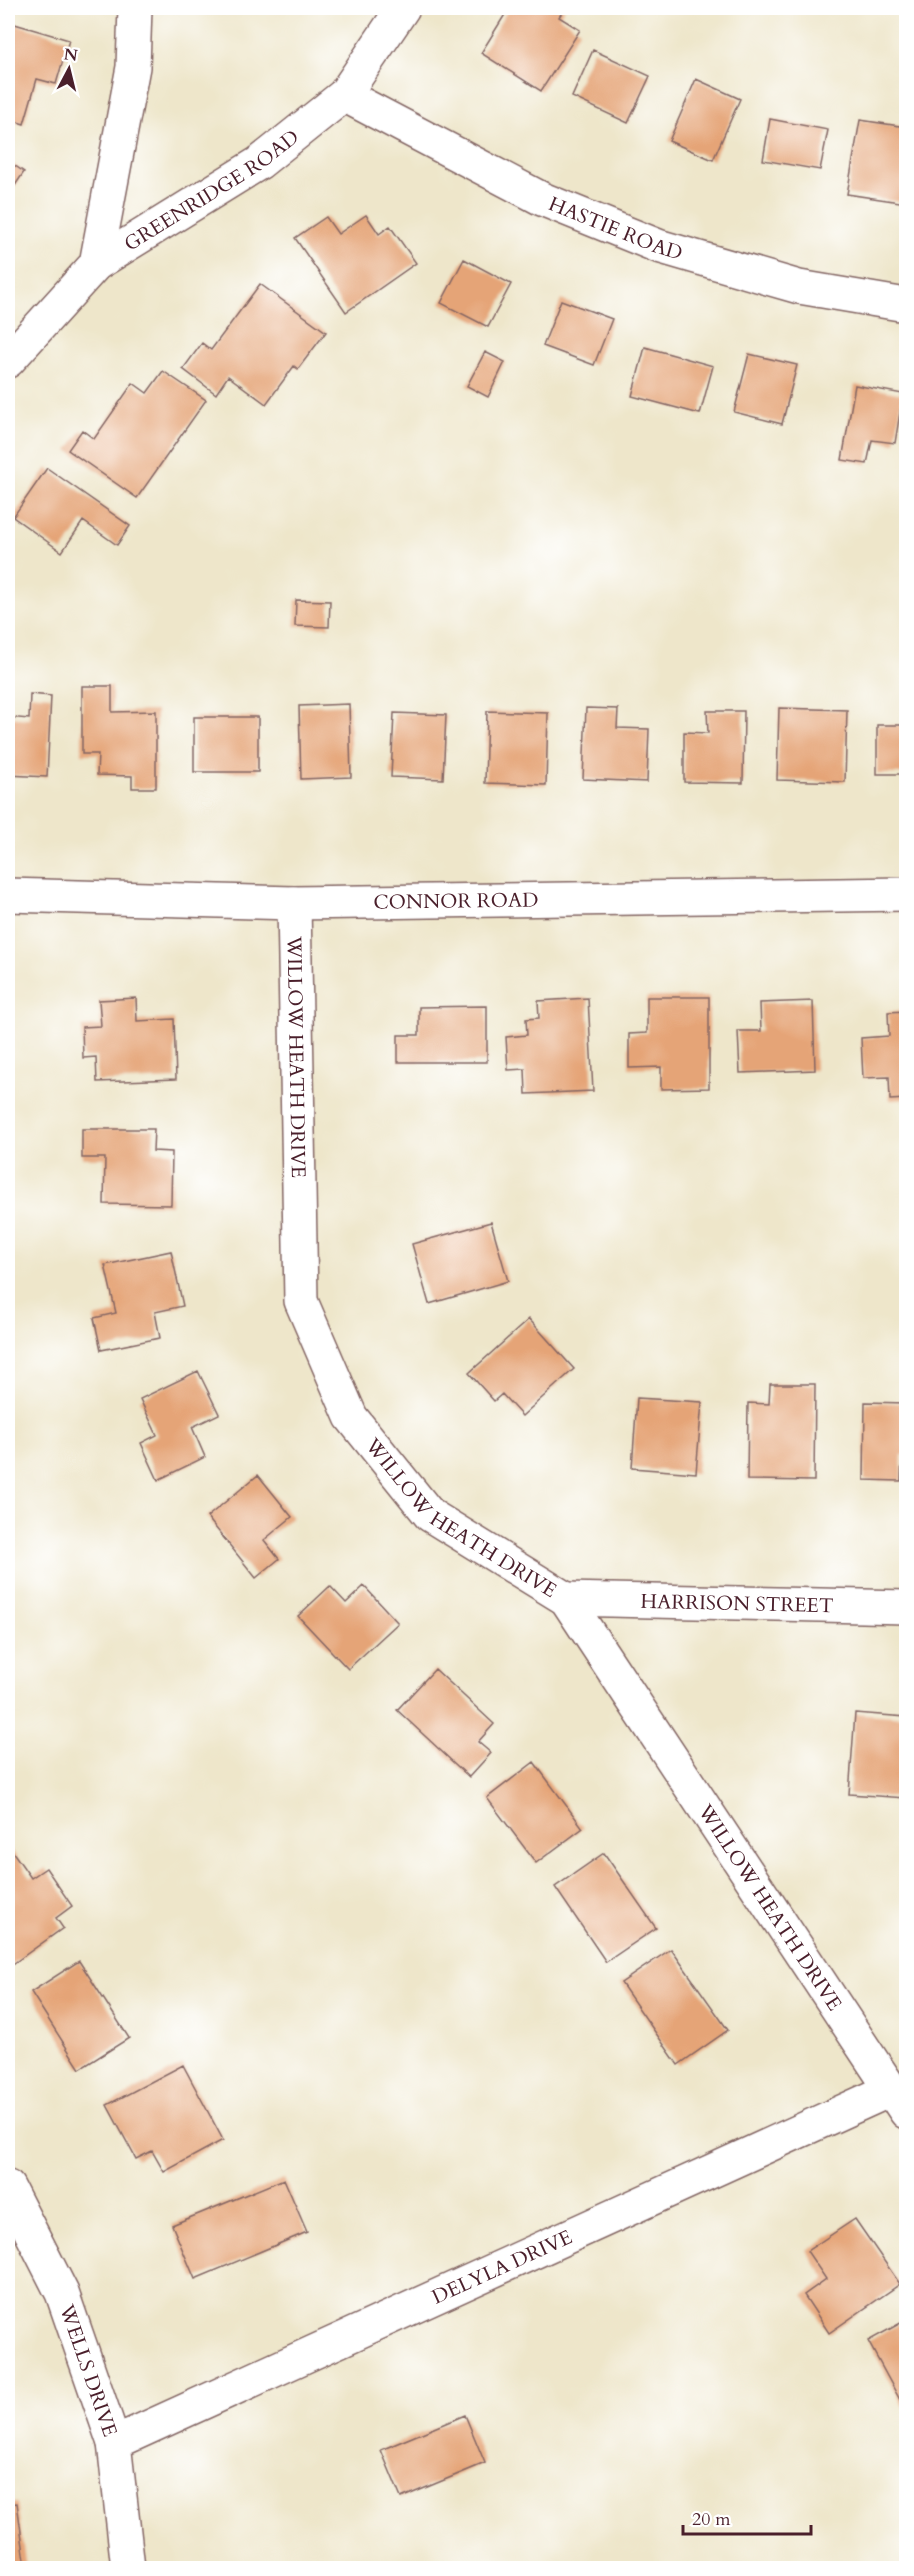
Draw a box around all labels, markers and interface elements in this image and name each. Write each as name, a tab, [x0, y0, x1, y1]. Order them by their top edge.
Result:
north arrow	[39, 39, 99, 99]
text: N	[62, 43, 79, 67]
street label: GREENRIDGE ROAD	[119, 123, 304, 257]
street label: HASTIE ROAD	[545, 190, 686, 266]
street label: CONNOR ROAD	[373, 886, 539, 915]
street label: WILLOW HEATH DRIVE	[281, 935, 312, 1178]
street label: WILLOW HEATH DRIVE	[359, 1432, 562, 1604]
street label: HARRISON STREET	[640, 1587, 834, 1619]
street label: WILLOW HEATH DRIVE	[692, 1798, 848, 2016]
street label: DELYLA DRIVE	[427, 2223, 576, 2310]
street label: WELLS DRIVE	[53, 2300, 124, 2440]
scale bar	[683, 2498, 810, 2536]
text: 20 m	[692, 2507, 731, 2532]

